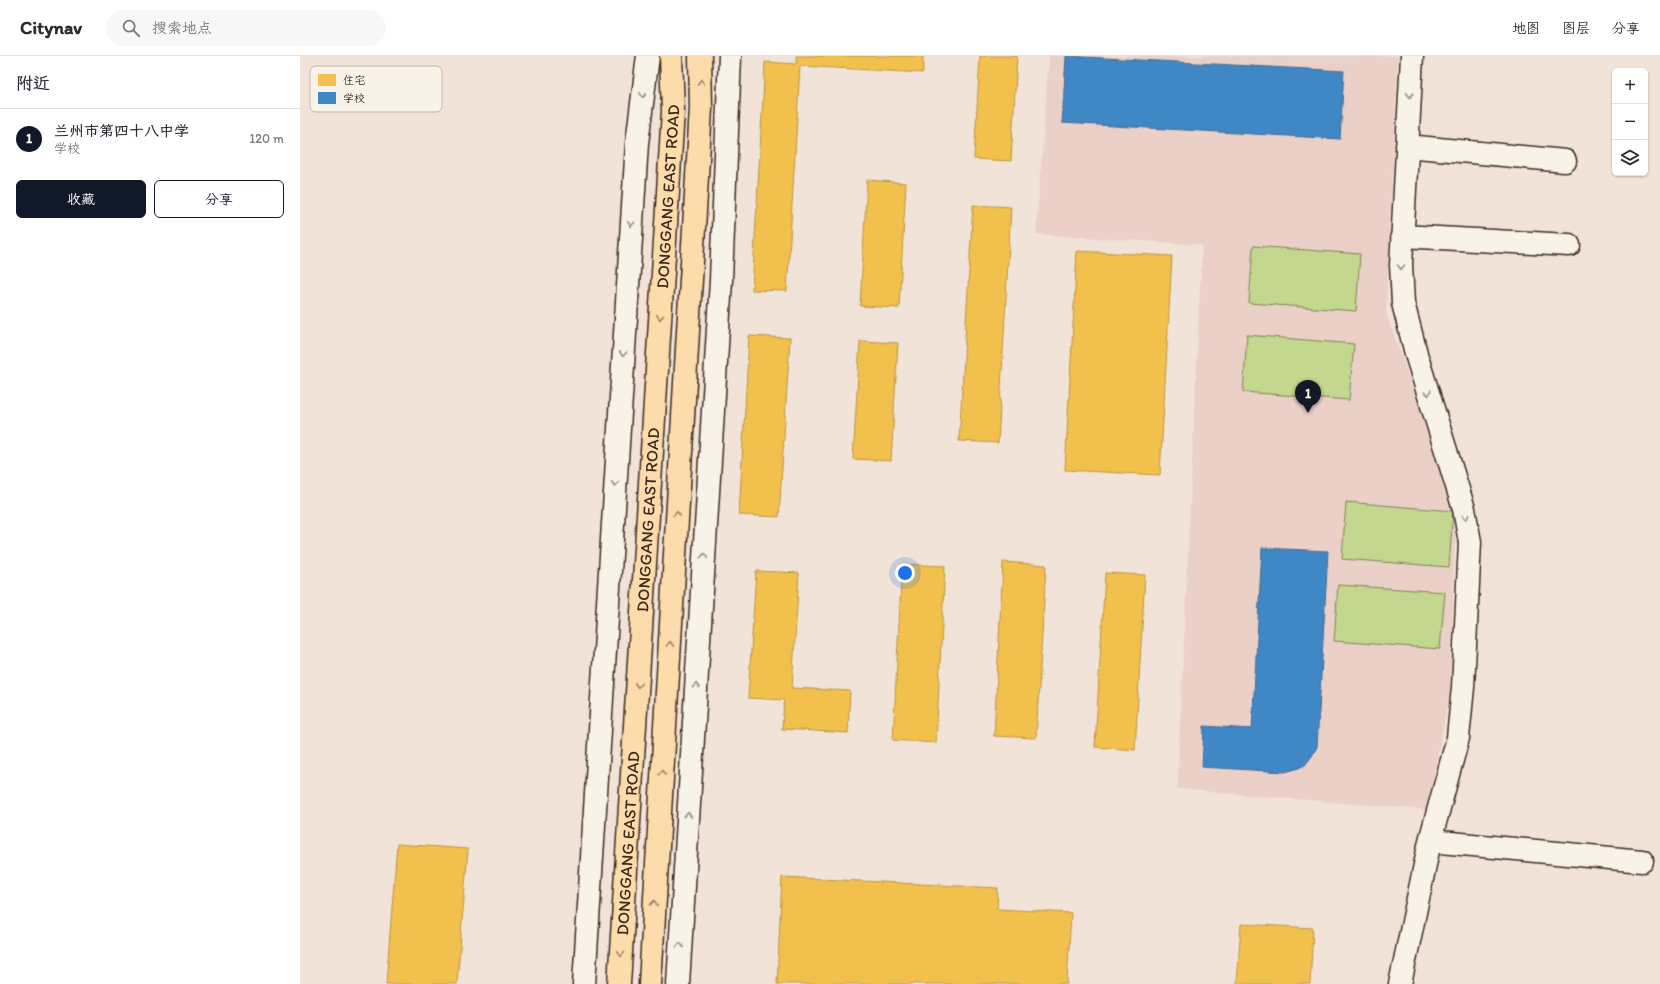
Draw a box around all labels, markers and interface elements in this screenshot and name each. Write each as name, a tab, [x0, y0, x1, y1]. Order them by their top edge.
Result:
search box	[106, 10, 386, 46]
text: Citynav	[20, 16, 82, 39]
icon: search	[120, 17, 142, 39]
text: 搜索地点	[152, 19, 212, 37]
text: 地图	[1512, 20, 1540, 37]
text: 图层	[1562, 20, 1590, 37]
text: 分享	[1612, 20, 1640, 37]
legend	[310, 66, 442, 112]
map controls	[1612, 68, 1648, 176]
button: +	[1612, 68, 1648, 104]
text: 附近	[16, 73, 50, 93]
text: 住宅	[343, 74, 365, 87]
one-way arrow	[697, 79, 705, 85]
text: 学校	[343, 92, 365, 105]
one-way arrow	[639, 92, 648, 98]
one-way arrow	[1406, 92, 1414, 98]
street label: DONGGANG EAST ROAD	[652, 104, 683, 289]
button: −	[1612, 104, 1648, 140]
text: 兰州市第四十八中学	[54, 122, 189, 140]
text: 1	[26, 131, 32, 146]
text: 120 m	[249, 131, 284, 146]
button: layers	[1612, 140, 1648, 176]
text: 学校	[54, 141, 80, 156]
button: 收藏	[16, 180, 146, 218]
button: 分享	[154, 180, 284, 218]
one-way arrow	[627, 221, 636, 227]
one-way arrow	[1397, 264, 1405, 270]
one-way arrow	[656, 314, 665, 320]
one-way arrow	[619, 351, 628, 357]
pin: 1	[1295, 380, 1321, 413]
one-way arrow	[1423, 389, 1432, 396]
street label: DONGGANG EAST ROAD	[632, 427, 663, 613]
one-way arrow	[611, 481, 620, 487]
one-way arrow	[673, 511, 682, 517]
one-way arrow	[1461, 514, 1469, 521]
one-way arrow	[699, 553, 708, 559]
your location	[895, 563, 915, 583]
one-way arrow	[665, 641, 674, 647]
one-way arrow	[633, 682, 642, 688]
one-way arrow	[692, 683, 700, 689]
street label: DONGGANG EAST ROAD	[612, 750, 643, 936]
one-way arrow	[658, 770, 666, 776]
one-way arrow	[684, 812, 693, 818]
one-way arrow	[650, 900, 659, 906]
one-way arrow	[676, 942, 685, 948]
one-way arrow	[617, 951, 626, 957]

